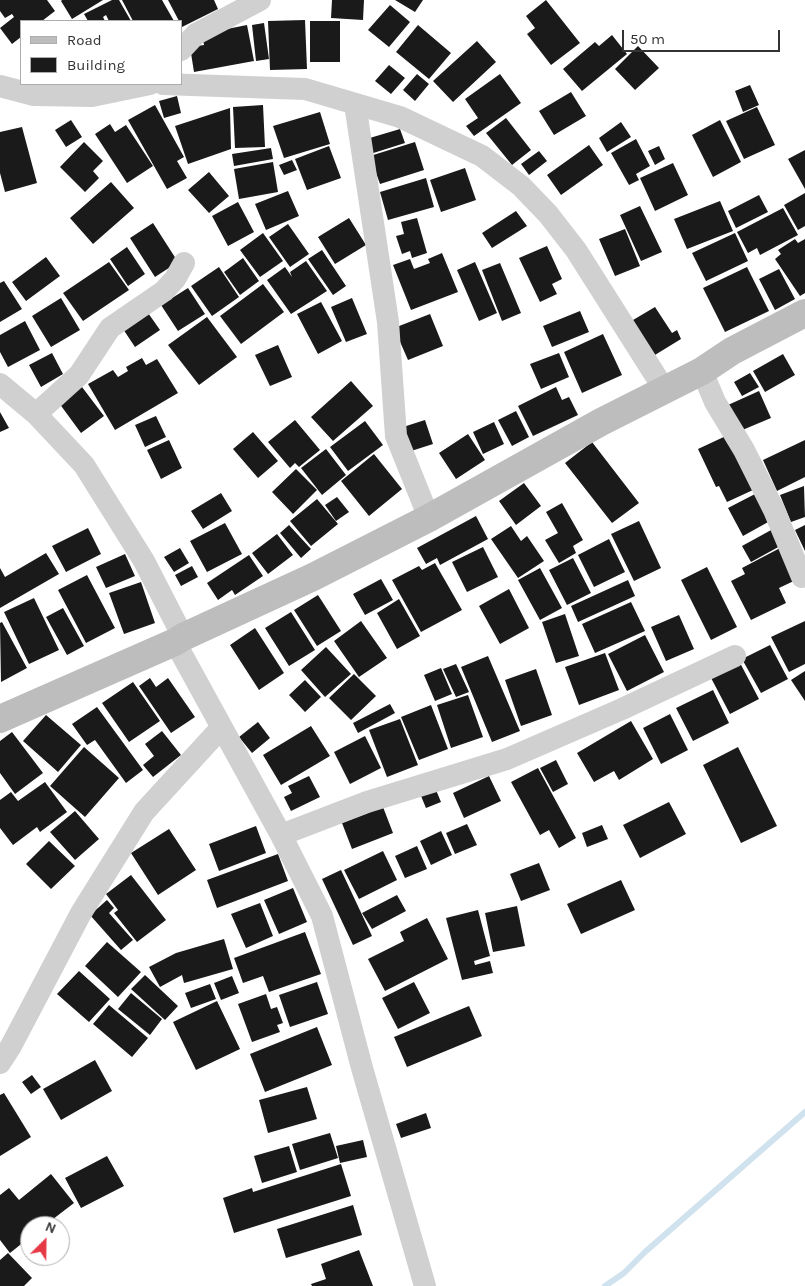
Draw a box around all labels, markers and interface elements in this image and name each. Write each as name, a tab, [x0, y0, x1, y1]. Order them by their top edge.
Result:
legend	[20, 20, 182, 85]
scale bar	[625, 20, 782, 52]
text: 50 m	[630, 30, 665, 48]
text: Road	[67, 31, 102, 49]
text: Building	[67, 56, 125, 74]
north arrow	[20, 1216, 70, 1266]
text: N	[43, 1218, 59, 1237]

